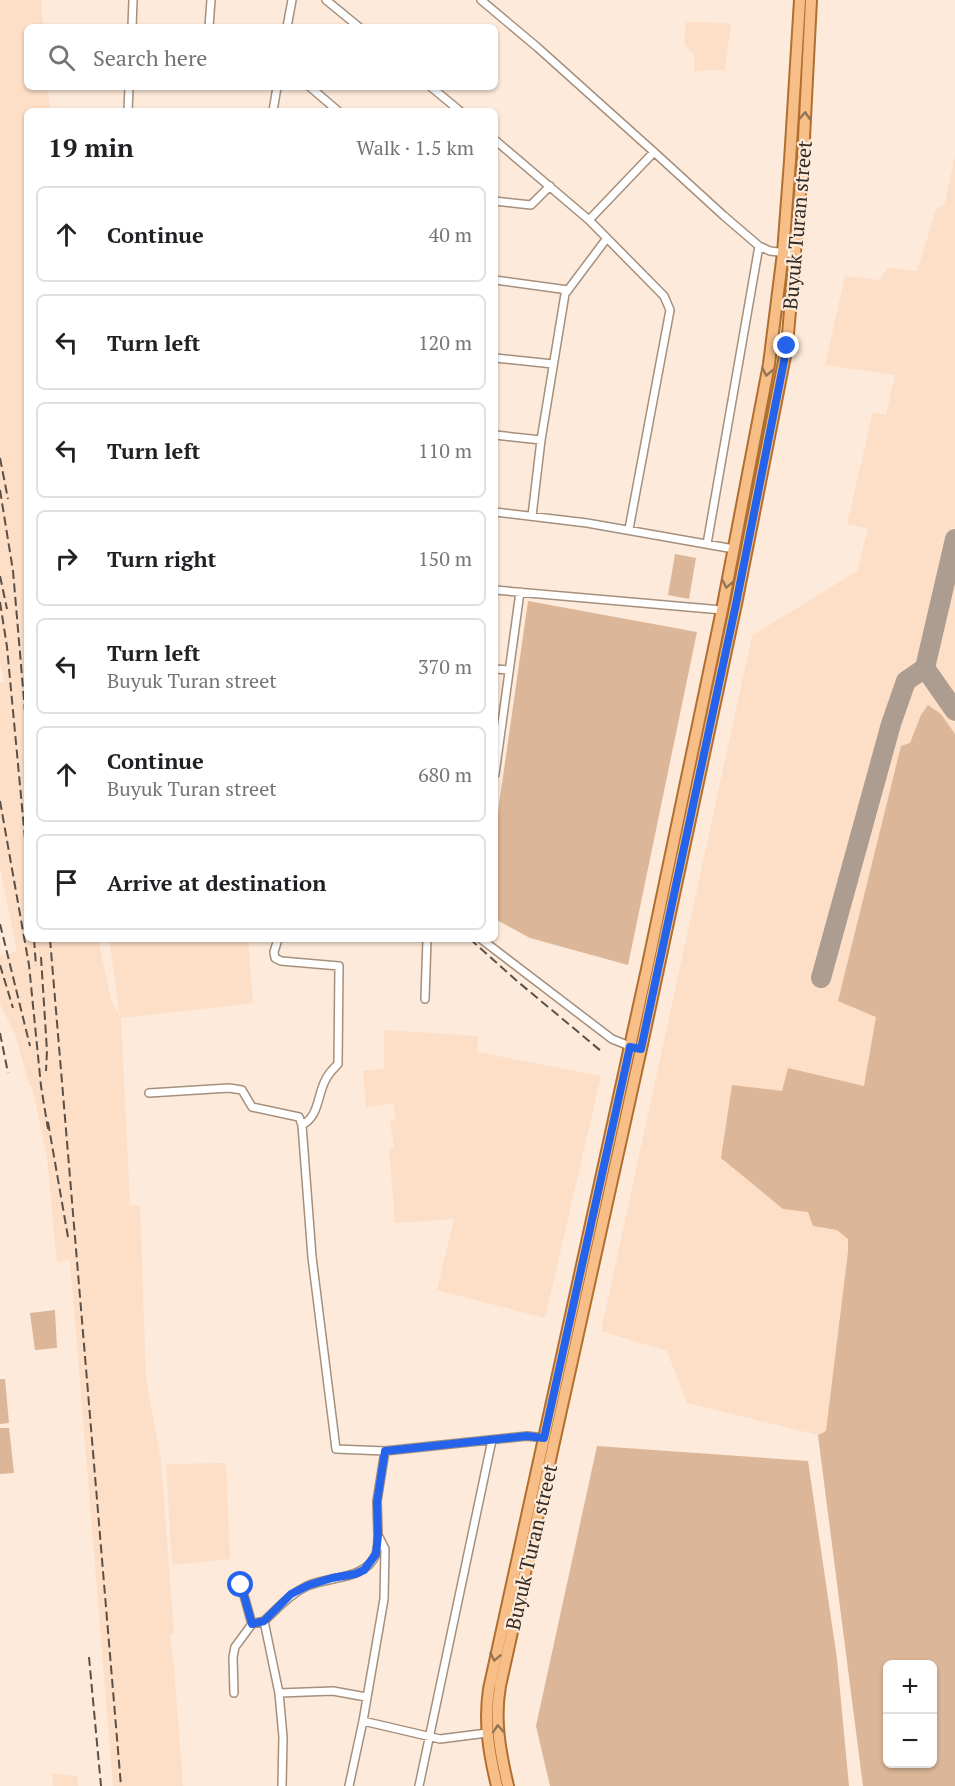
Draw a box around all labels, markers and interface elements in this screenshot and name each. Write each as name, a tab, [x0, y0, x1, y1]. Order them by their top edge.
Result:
search box	[24, 24, 498, 90]
icon: search	[45, 41, 78, 74]
text: Search here	[93, 43, 207, 72]
one-way arrow	[798, 112, 811, 121]
text: 19 min	[48, 130, 134, 164]
text: Walk · 1.5 km	[356, 134, 474, 161]
street label: Buyuk Turan street	[776, 139, 818, 311]
icon: ahead	[50, 218, 83, 251]
text: Continue	[107, 220, 204, 249]
text: 40 m	[429, 221, 472, 248]
icon: left	[50, 326, 83, 359]
text: Turn left	[107, 328, 200, 357]
text: 120 m	[418, 329, 472, 356]
route end	[773, 332, 799, 358]
one-way arrow	[761, 367, 774, 377]
icon: left	[50, 434, 83, 467]
text: Turn left	[107, 436, 200, 465]
text: 110 m	[418, 437, 472, 464]
icon: right	[50, 542, 83, 575]
text: Turn right	[107, 544, 216, 573]
text: 150 m	[418, 545, 472, 572]
one-way arrow	[721, 579, 734, 589]
text: Turn left	[107, 638, 200, 667]
icon: left	[50, 650, 83, 683]
text: 370 m	[418, 653, 472, 680]
text: Buyuk Turan street	[107, 667, 277, 694]
text: Continue	[107, 746, 204, 775]
icon: ahead	[50, 758, 83, 791]
text: 680 m	[418, 761, 472, 788]
text: Buyuk Turan street	[107, 775, 277, 802]
icon: arrive	[50, 866, 83, 899]
text: Arrive at destination	[107, 868, 326, 897]
street label: Buyuk Turan street	[499, 1461, 563, 1633]
route start	[227, 1571, 253, 1597]
one-way arrow	[490, 1652, 503, 1662]
map controls	[883, 1660, 937, 1768]
button: +	[883, 1660, 937, 1714]
button: −	[883, 1714, 937, 1768]
one-way arrow	[491, 1724, 504, 1733]

